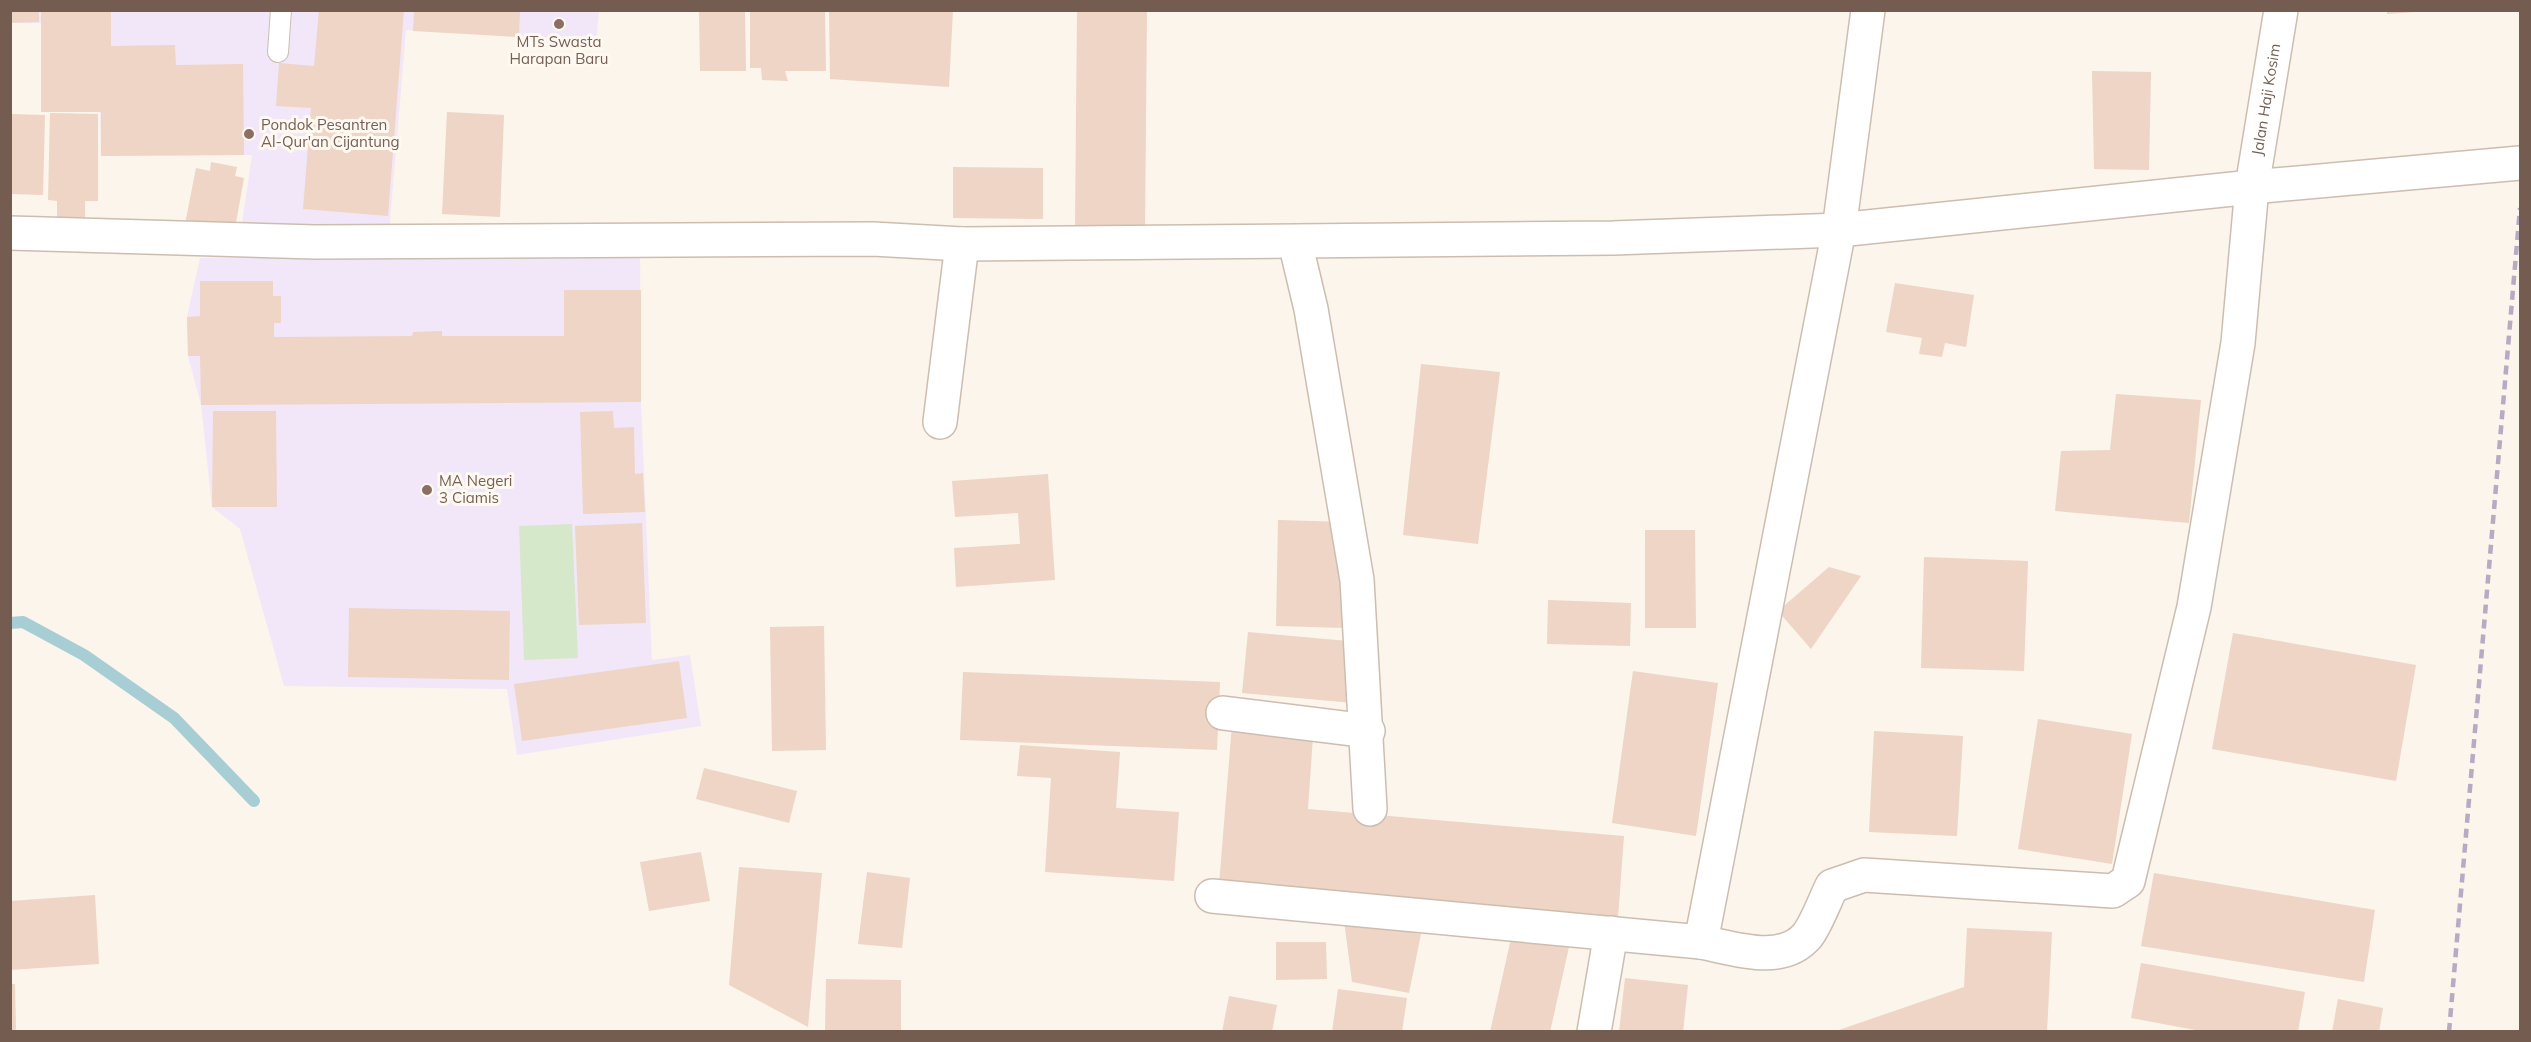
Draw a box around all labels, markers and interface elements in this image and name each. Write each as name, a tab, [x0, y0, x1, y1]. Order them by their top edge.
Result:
marker: MTs Swasta Harapan Baru	[552, 17, 566, 31]
place label: MTs Swasta Harapan Baru	[510, 32, 608, 68]
street label: Jalan Haji Kosim	[2247, 42, 2284, 157]
place label: Pondok Pesantren Al-Qur'an Cijantung	[261, 115, 400, 151]
marker: Pondok Pesantren Al-Qur'an Cijantung	[242, 127, 256, 141]
place label: MA Negeri 3 Ciamis	[439, 471, 512, 507]
marker: MA Negeri 3 Ciamis	[420, 483, 434, 497]

